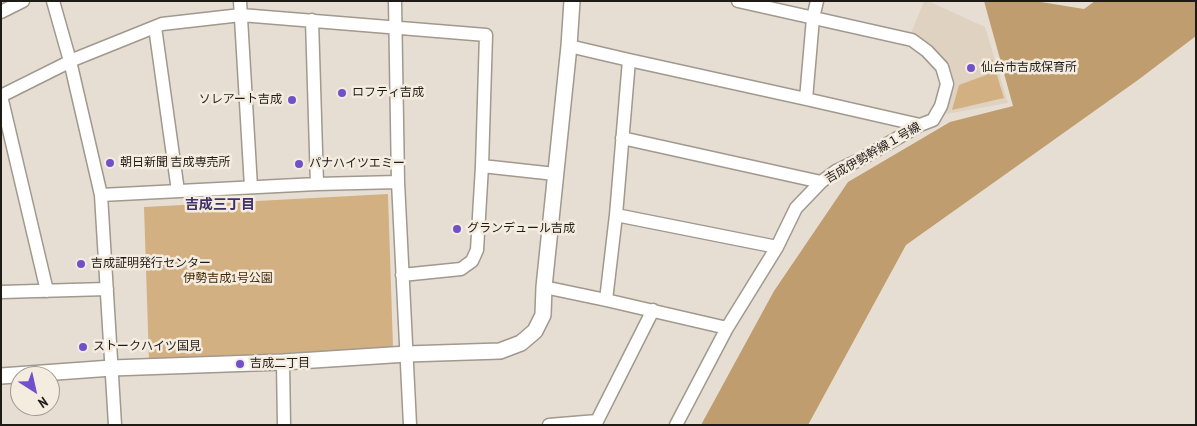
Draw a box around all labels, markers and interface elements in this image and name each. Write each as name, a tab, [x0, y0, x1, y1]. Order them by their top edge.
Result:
place label: 仙台市吉成保育所	[981, 61, 1077, 75]
marker: 仙台市吉成保育所	[965, 62, 977, 74]
place label: ロフティ吉成	[352, 86, 424, 100]
marker: ロフティ吉成	[336, 87, 348, 99]
place label: ソレアート吉成	[199, 93, 282, 107]
marker: ソレアート吉成	[286, 94, 298, 106]
street label: 吉成伊勢幹線１号線	[823, 120, 923, 186]
place label: 朝日新聞 吉成専売所	[120, 156, 231, 170]
marker: 朝日新聞 吉成専売所	[104, 157, 116, 169]
place label: パナハイツエミー	[309, 157, 405, 171]
marker: パナハイツエミー	[293, 158, 305, 170]
district label: 吉成三丁目	[185, 197, 255, 213]
place label: グランデュール吉成	[467, 222, 575, 236]
marker: グランデュール吉成	[451, 223, 463, 235]
place label: 吉成証明発行センター	[91, 257, 211, 271]
marker: 吉成証明発行センター	[75, 258, 87, 270]
park label: 伊勢吉成1号公園	[183, 272, 273, 286]
place label: ストークハイツ国見	[93, 340, 201, 354]
marker: ストークハイツ国見	[77, 341, 89, 353]
place label: 吉成二丁目	[250, 357, 310, 371]
marker: 吉成二丁目	[234, 358, 246, 370]
north arrow	[10, 366, 60, 416]
text: N	[35, 393, 51, 412]

